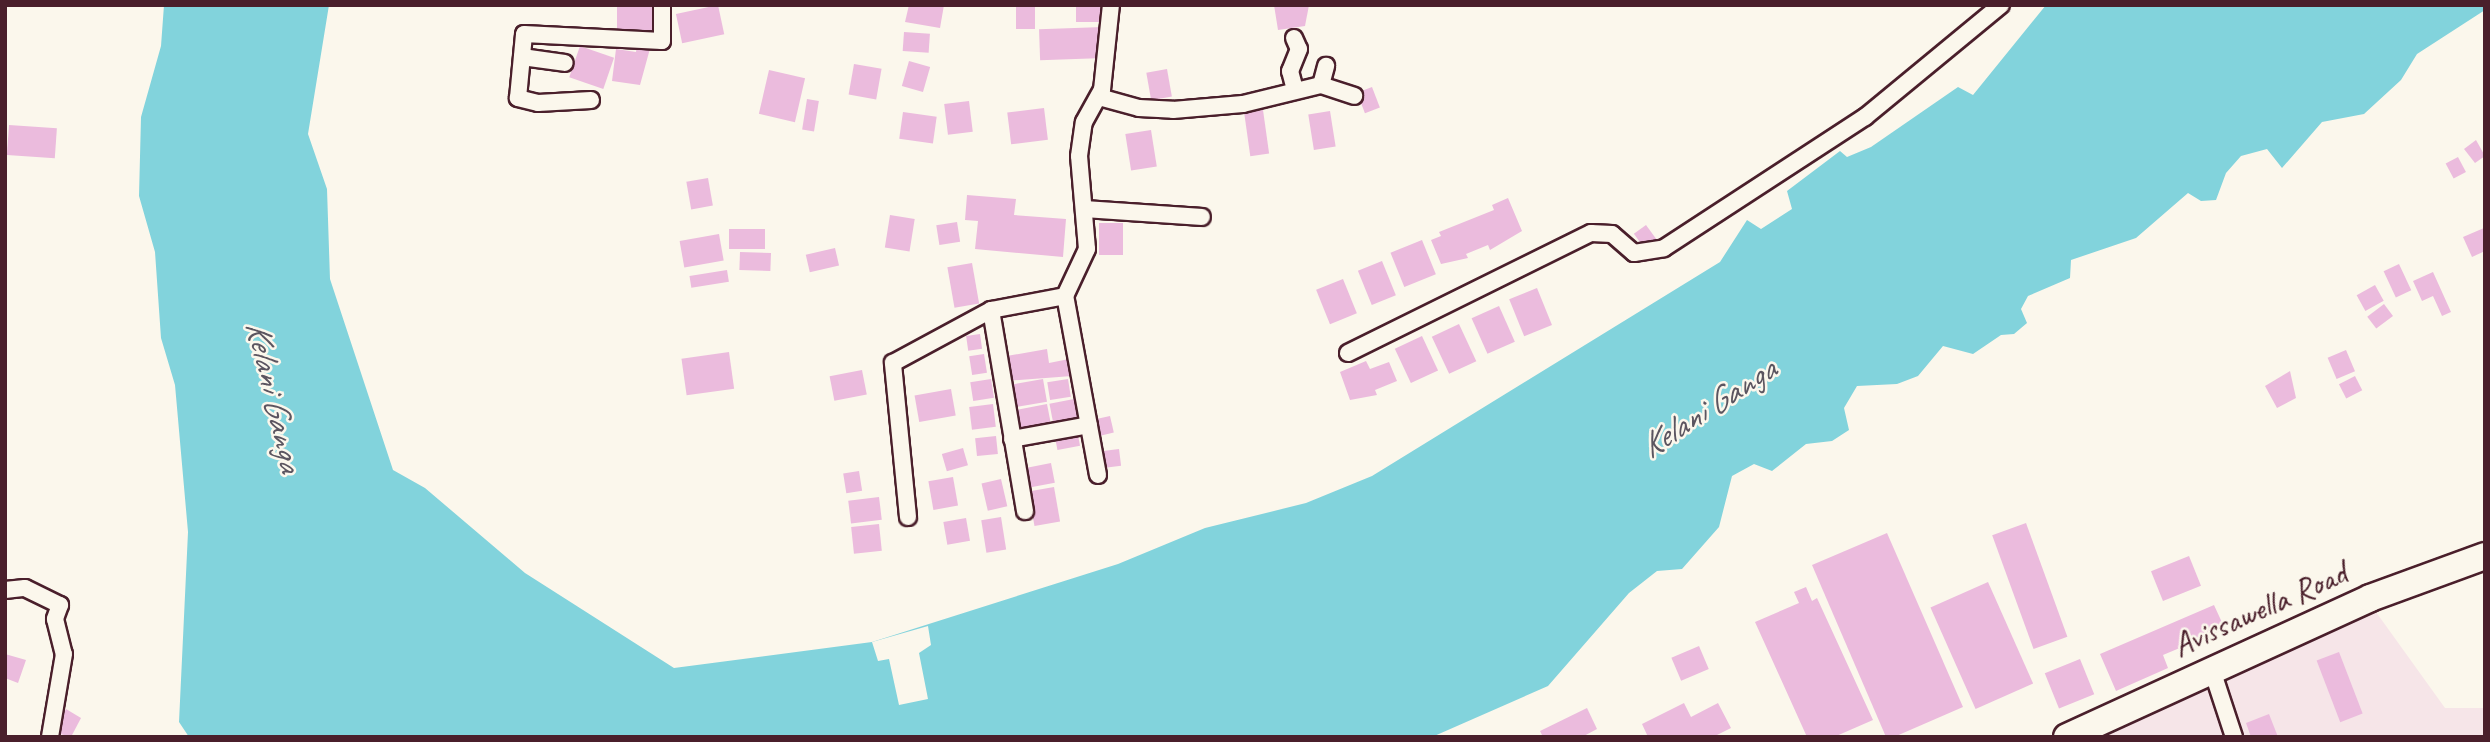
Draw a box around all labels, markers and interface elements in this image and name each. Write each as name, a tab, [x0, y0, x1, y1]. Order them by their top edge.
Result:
water label: Kelani Ganga	[236, 317, 312, 475]
water label: Kelani Ganga	[1632, 349, 1784, 467]
street label: Avissawella Road	[2167, 554, 2353, 666]

